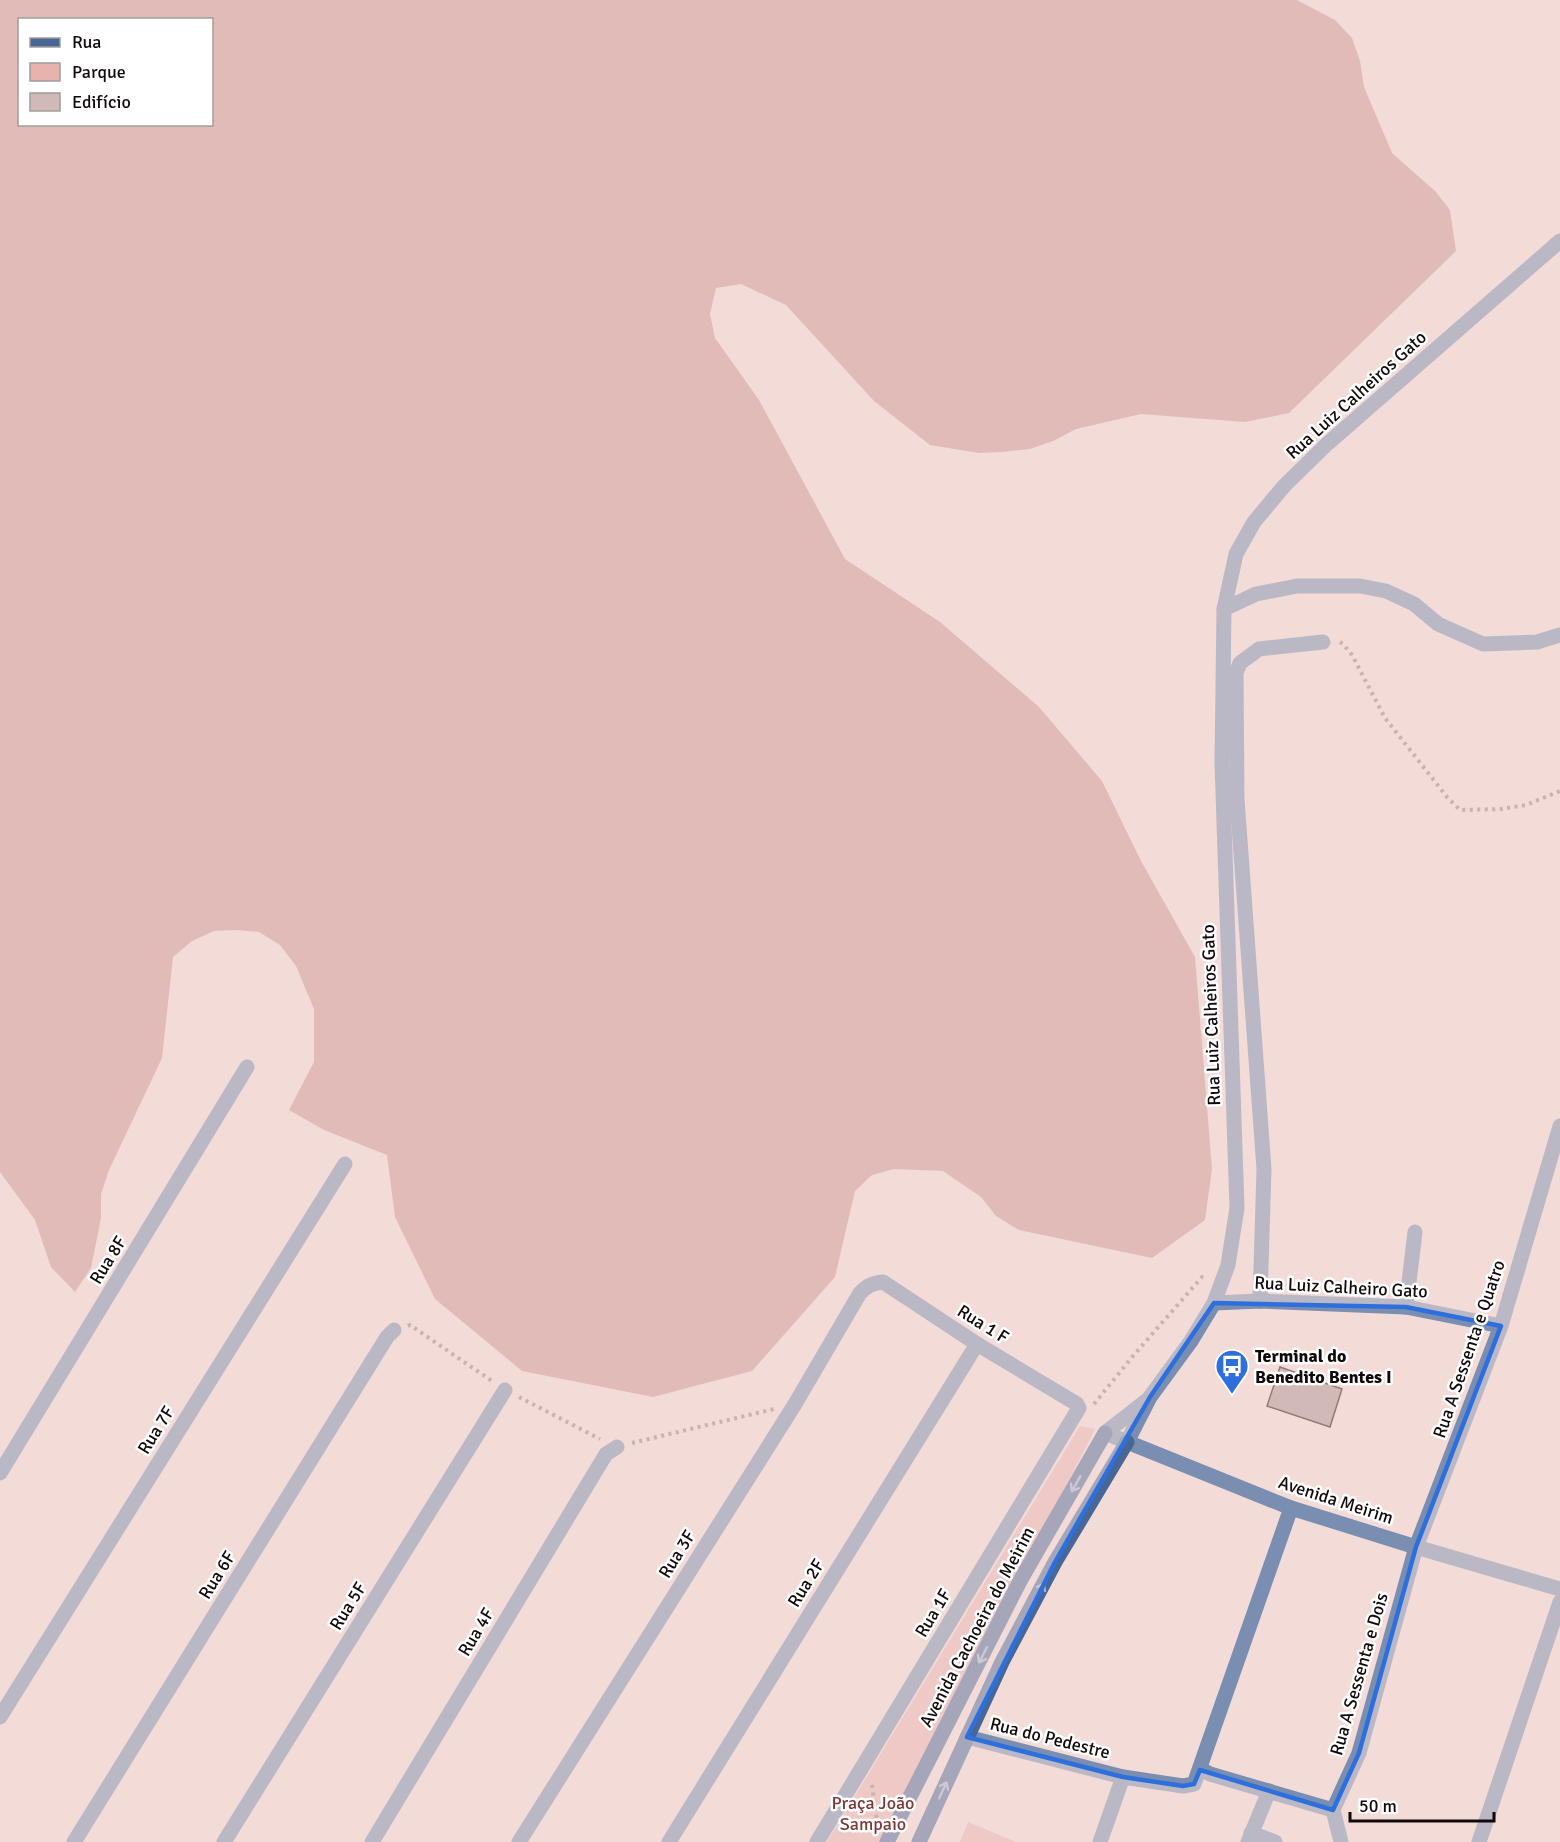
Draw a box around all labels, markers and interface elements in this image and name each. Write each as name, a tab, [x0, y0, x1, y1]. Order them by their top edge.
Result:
legend	[18, 18, 213, 126]
text: Rua	[72, 31, 101, 53]
text: Parque	[72, 61, 126, 83]
text: Edifício	[72, 91, 131, 113]
street label: Rua Luiz Calheiros Gato	[1281, 326, 1431, 464]
street label: Rua Luiz Calheiros Gato	[1197, 924, 1225, 1106]
street label: Rua 8F	[85, 1232, 131, 1288]
street label: Rua A Sessenta e Quatro	[1428, 1257, 1510, 1441]
street label: Rua Luiz Calheiro Gato	[1254, 1271, 1428, 1303]
street label: Rua 1 F	[953, 1300, 1013, 1348]
place label: Terminal do Benedito Bentes I	[1255, 1345, 1392, 1388]
bus stop icon: Terminal do Benedito Bentes I	[1214, 1348, 1250, 1395]
street label: Rua 7F	[133, 1402, 179, 1458]
street label: Avenida Meirim	[1276, 1471, 1396, 1529]
one-way arrow	[1070, 1475, 1082, 1492]
street label: Avenida Cachoeira do Meirim	[915, 1523, 1039, 1731]
street label: Rua 3F	[654, 1526, 700, 1582]
street label: Rua 6F	[194, 1547, 240, 1603]
street label: Rua 2F	[783, 1555, 829, 1611]
street label: Rua 5F	[325, 1578, 371, 1634]
one-way arrow	[1034, 1583, 1046, 1600]
street label: Rua 1F	[910, 1585, 956, 1641]
street label: Rua A Sessenta e Dois	[1325, 1590, 1393, 1758]
street label: Rua 4F	[453, 1604, 499, 1660]
one-way arrow	[976, 1645, 988, 1663]
street label: Rua do Pedestre	[988, 1712, 1112, 1764]
one-way arrow	[937, 1781, 949, 1799]
scale bar	[1350, 1785, 1494, 1823]
park label: Praça João Sampaio	[832, 1792, 914, 1835]
text: 50 m	[1359, 1795, 1397, 1817]

